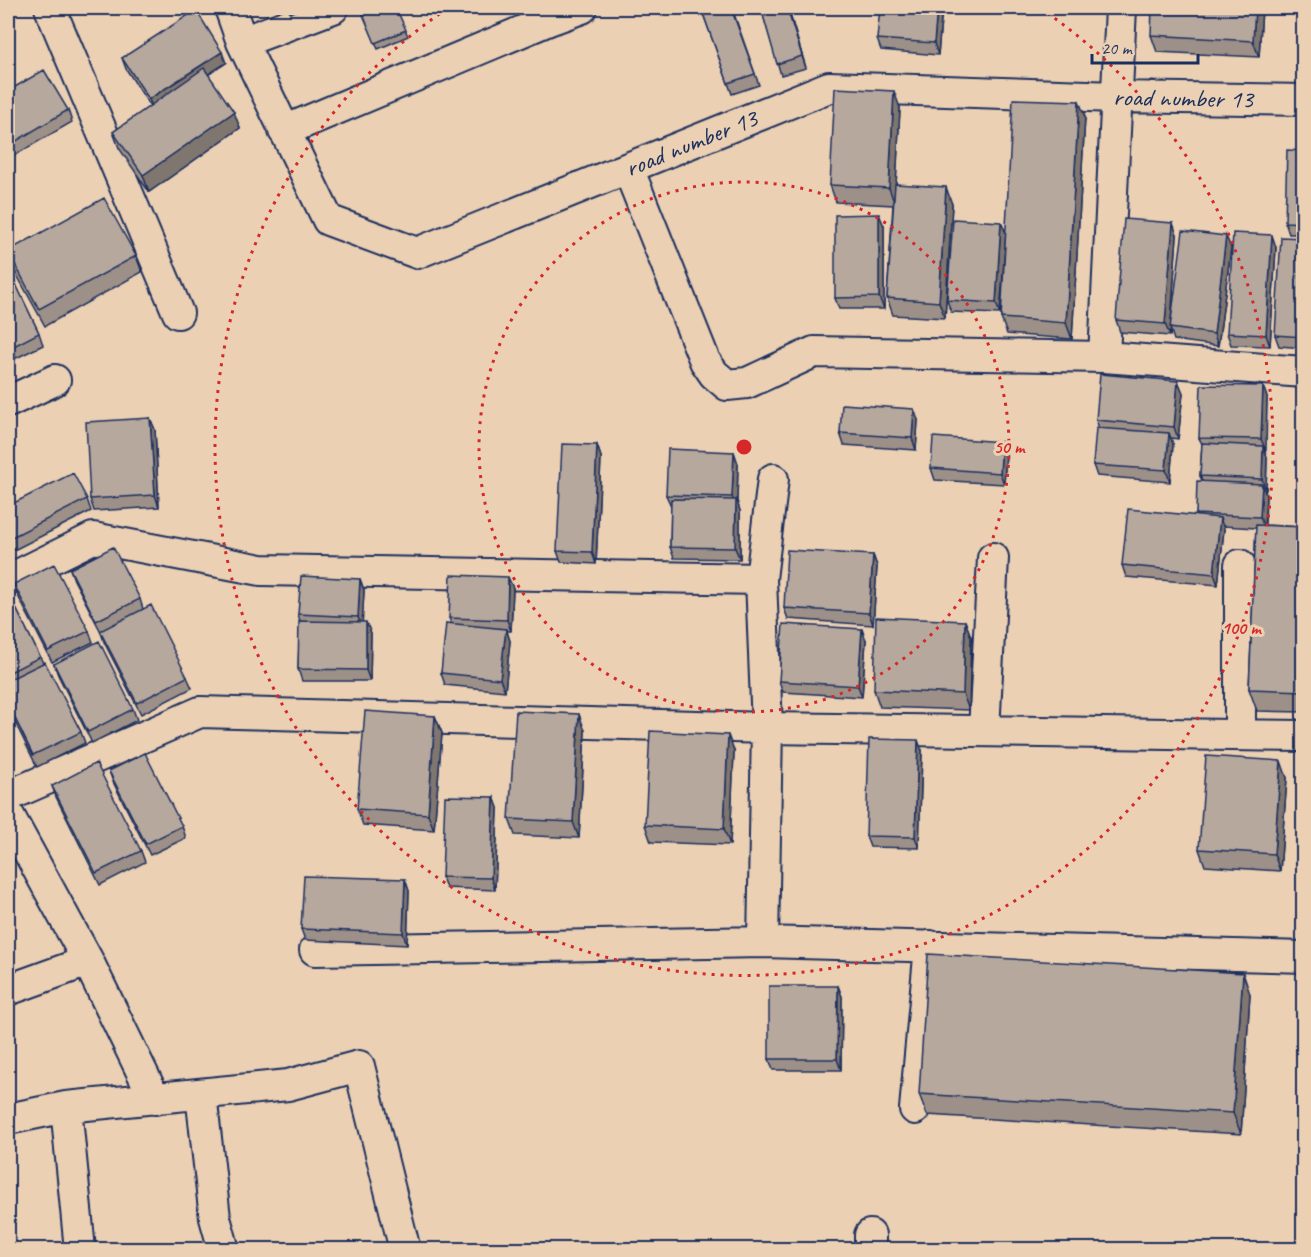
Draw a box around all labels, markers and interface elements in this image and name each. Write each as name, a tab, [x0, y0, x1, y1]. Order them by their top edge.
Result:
scale bar	[1092, 27, 1198, 65]
text: 20 m	[1101, 37, 1134, 59]
street label: road number 13	[1113, 80, 1256, 116]
street label: road number 13	[620, 101, 764, 185]
text: 50 m	[994, 436, 1026, 458]
centre of rings	[734, 437, 754, 457]
text: 100 m	[1222, 617, 1262, 639]

